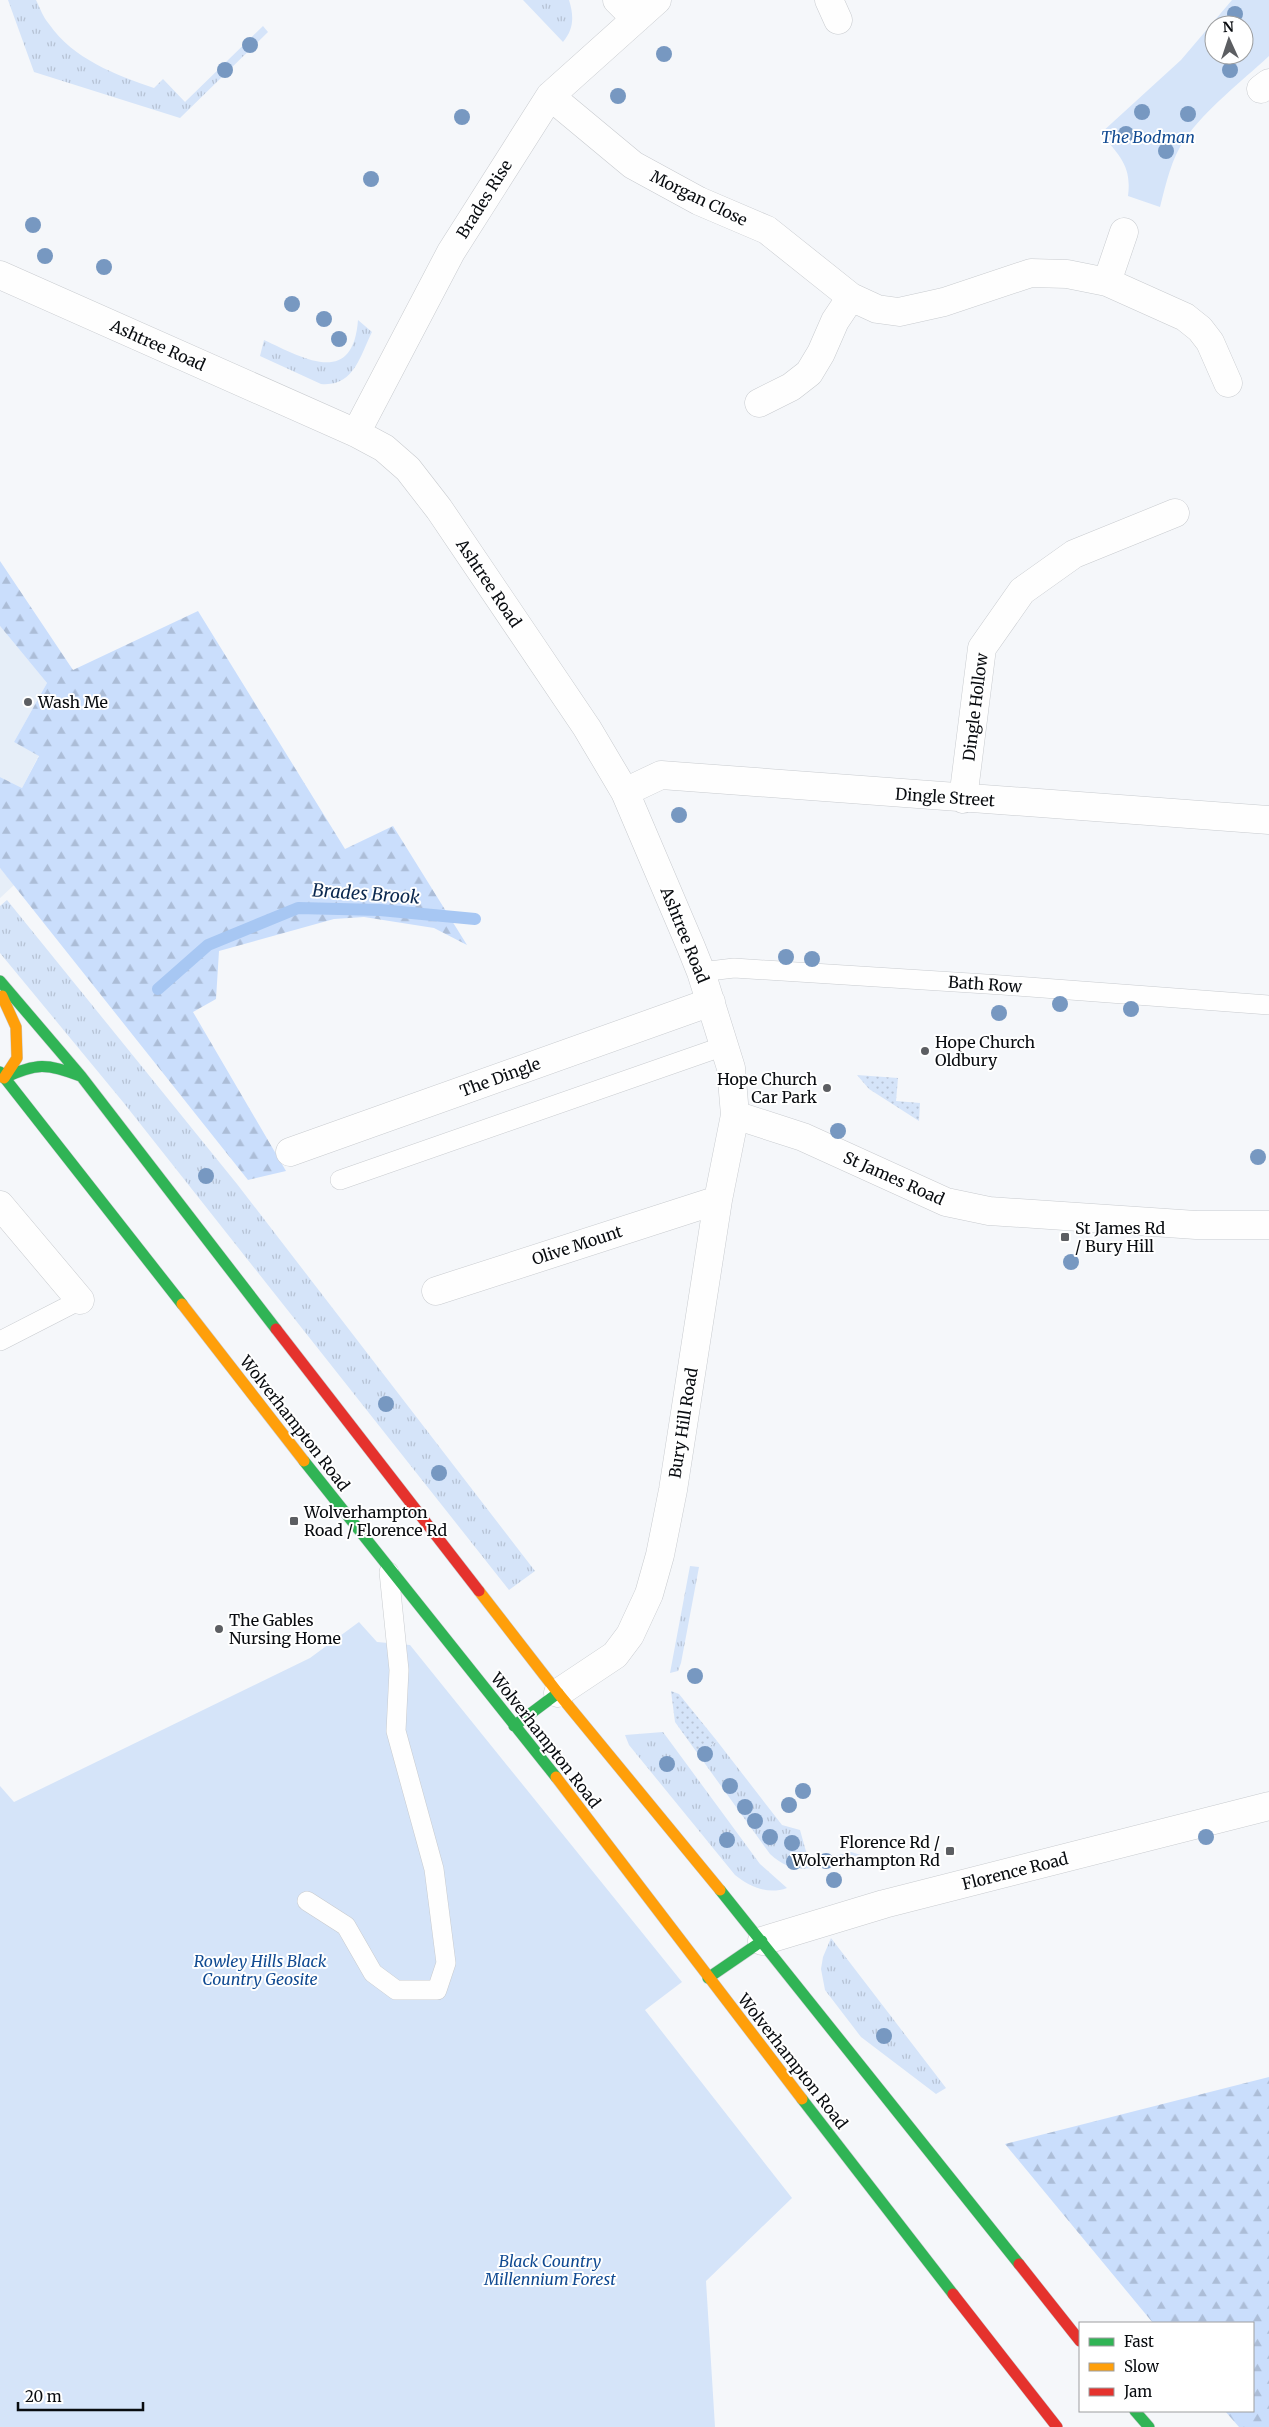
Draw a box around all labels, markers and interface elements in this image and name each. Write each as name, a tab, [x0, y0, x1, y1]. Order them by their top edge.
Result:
north arrow	[1204, 15, 1254, 65]
text: N	[1222, 18, 1234, 36]
park label: The Bodman	[1101, 127, 1195, 147]
street label: Brades Rise	[452, 156, 516, 242]
street label: Morgan Close	[647, 166, 751, 230]
street label: Ashtree Road	[106, 315, 209, 375]
street label: Ashtree Road	[452, 534, 526, 631]
street label: Dingle Hollow	[958, 651, 992, 762]
place label: Wash Me	[37, 692, 108, 712]
marker: Wash Me	[22, 696, 34, 708]
street label: Dingle Street	[894, 784, 996, 811]
water label: Brades Brook	[312, 878, 421, 909]
street label: Ashtree Road	[656, 883, 714, 986]
street label: Bath Row	[947, 971, 1023, 997]
place label: Hope Church Oldbury	[935, 1032, 1035, 1070]
marker: Hope Church Oldbury	[919, 1045, 931, 1057]
street label: The Dingle	[457, 1053, 543, 1101]
place label: Hope Church Car Park	[717, 1069, 818, 1107]
marker: Hope Church Car Park	[821, 1082, 833, 1094]
street label: St James Road	[840, 1147, 948, 1209]
place label: St James Rd / Bury Hill	[1075, 1218, 1165, 1256]
street label: Olive Mount	[529, 1221, 626, 1269]
marker: St James Rd / Bury Hill	[1059, 1231, 1071, 1243]
street label: Wolverhampton Road	[235, 1351, 354, 1495]
street label: Bury Hill Road	[664, 1366, 702, 1480]
place label: Wolverhampton Road / Florence Rd	[303, 1502, 447, 1540]
marker: Wolverhampton Road / Florence Rd	[288, 1515, 300, 1527]
place label: The Gables Nursing Home	[229, 1610, 341, 1648]
marker: The Gables Nursing Home	[213, 1623, 225, 1635]
street label: Wolverhampton Road	[486, 1668, 605, 1812]
place label: Florence Rd / Wolverhampton Rd	[791, 1832, 940, 1870]
marker: Florence Rd / Wolverhampton Rd	[944, 1845, 956, 1857]
street label: Florence Road	[960, 1848, 1070, 1894]
park label: Rowley Hills Black Country Geosite	[194, 1951, 327, 1989]
street label: Wolverhampton Road	[733, 1989, 852, 2133]
park label: Black Country Millennium Forest	[483, 2251, 616, 2289]
legend	[1079, 2322, 1254, 2412]
text: Fast	[1124, 2332, 1154, 2351]
text: Slow	[1124, 2357, 1159, 2376]
scale bar	[18, 2380, 142, 2412]
text: Jam	[1123, 2382, 1152, 2401]
text: 20 m	[25, 2387, 62, 2406]

